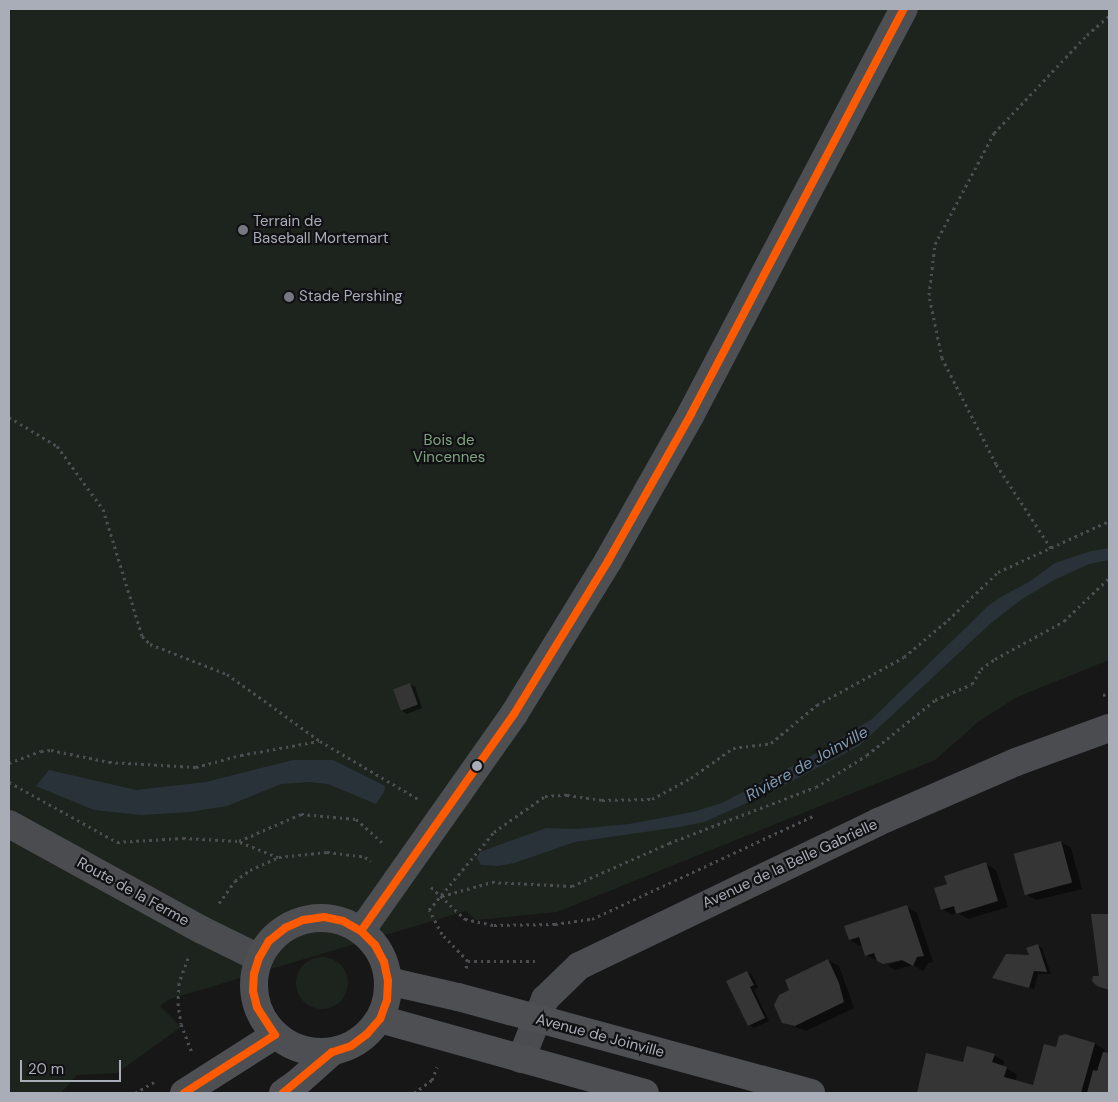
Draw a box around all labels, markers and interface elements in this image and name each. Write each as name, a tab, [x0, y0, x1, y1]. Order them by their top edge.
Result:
place label: Terrain de Baseball Mortemart	[253, 212, 389, 247]
marker: Terrain de Baseball Mortemart	[237, 224, 249, 236]
place label: Stade Pershing	[299, 288, 403, 306]
marker: Stade Pershing	[283, 291, 295, 303]
park label: Bois de Vincennes	[413, 431, 485, 466]
water label: Rivière de Joinville	[743, 722, 871, 806]
unlabelled marker	[472, 761, 482, 771]
street label: Avenue de la Belle Gabrielle	[700, 815, 880, 913]
street label: Route de la Ferme	[74, 854, 192, 930]
street label: Avenue de Joinville	[534, 1010, 666, 1062]
scale bar	[22, 1050, 124, 1082]
text: 20 m	[28, 1059, 64, 1079]

